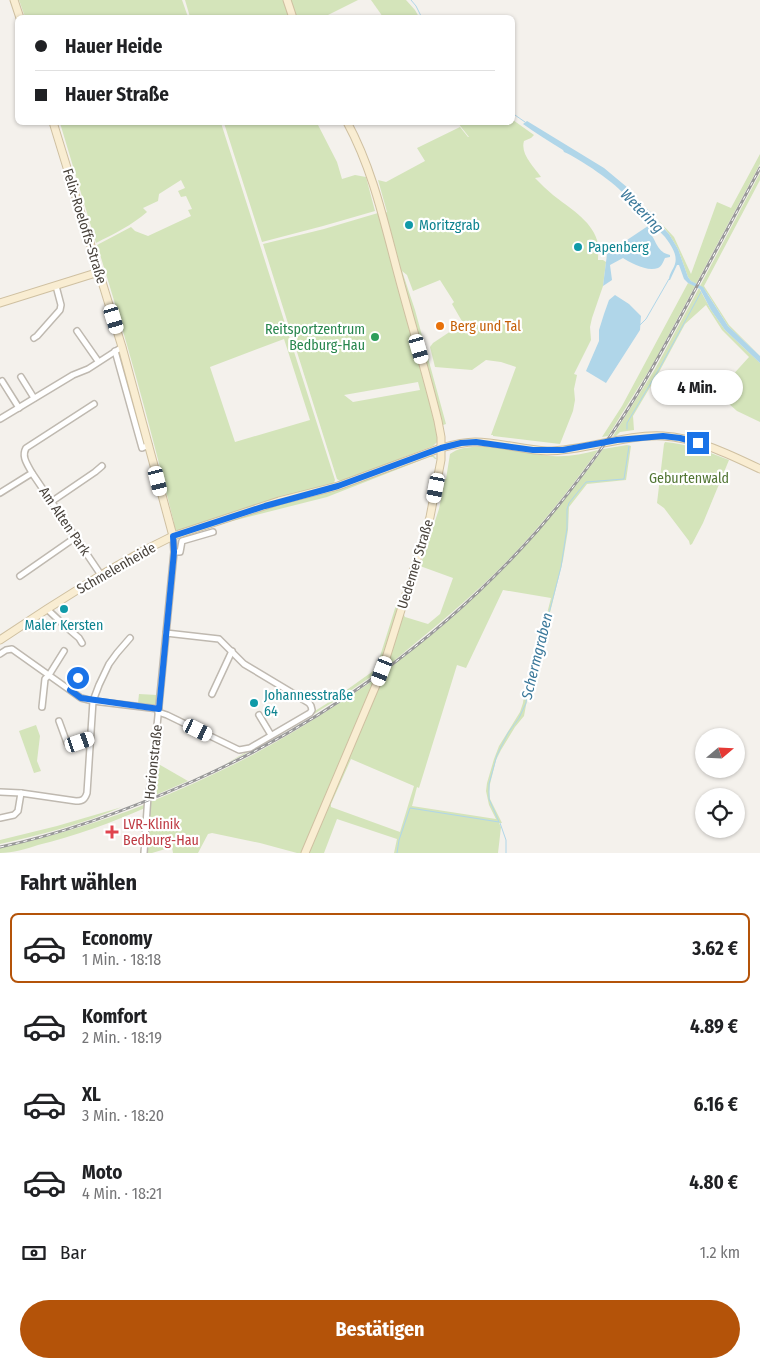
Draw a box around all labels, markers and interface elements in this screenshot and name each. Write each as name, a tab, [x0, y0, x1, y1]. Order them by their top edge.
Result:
text: Hauer Heide	[65, 35, 162, 58]
text: Hauer Straße	[65, 83, 169, 106]
street label: Felix-Roeloffs-Straße	[59, 167, 110, 286]
water label: Wetering	[617, 185, 667, 237]
place label: Moritzgrab	[419, 217, 480, 234]
marker: Moritzgrab	[403, 219, 415, 231]
place label: Papenberg	[588, 239, 649, 256]
marker: Papenberg	[572, 241, 584, 253]
car	[102, 302, 125, 336]
place label: Berg und Tal	[450, 318, 521, 335]
marker: Berg und Tal	[434, 320, 446, 332]
place label: Reitsportzentrum Bedburg-Hau	[265, 321, 365, 354]
marker: Reitsportzentrum Bedburg-Hau	[369, 331, 381, 343]
car	[407, 333, 430, 365]
callout: 4 Min.	[652, 370, 744, 406]
text: 4 Min.	[677, 378, 717, 397]
route end	[687, 432, 709, 454]
car	[147, 465, 168, 497]
park label: Geburtenwald	[649, 470, 729, 487]
car	[425, 472, 446, 504]
street label: Am Alten Park	[35, 484, 94, 559]
street label: Uedemer Straße	[394, 517, 437, 611]
street label: Schmelenheide	[74, 539, 159, 598]
marker: Maler Kersten	[58, 603, 70, 615]
water label: Schermgraben	[517, 611, 556, 702]
place label: Maler Kersten	[25, 617, 103, 634]
car	[369, 654, 394, 688]
route start	[67, 667, 89, 689]
place label: Johannesstraße 64	[264, 687, 353, 720]
marker: Johannesstraße 64	[248, 697, 260, 709]
car	[181, 717, 214, 743]
street label: Horionstraße	[141, 724, 166, 800]
north arrow	[695, 728, 745, 778]
map controls	[695, 728, 745, 838]
car	[63, 730, 96, 754]
button: locate	[695, 788, 745, 838]
place label: LVR-Klinik Bedburg-Hau	[123, 816, 199, 849]
marker: LVR-Klinik Bedburg-Hau	[105, 825, 119, 839]
text: Fahrt wählen	[20, 869, 137, 896]
icon: car	[22, 926, 67, 971]
text: Economy	[82, 927, 152, 950]
text: 3.62 €	[692, 937, 738, 960]
text: 1 Min. · 18:18	[82, 950, 161, 969]
icon: car	[22, 1004, 67, 1049]
text: Komfort	[82, 1005, 147, 1028]
text: 4.89 €	[690, 1015, 738, 1038]
text: 2 Min. · 18:19	[82, 1028, 162, 1047]
icon: car	[22, 1082, 67, 1127]
text: XL	[82, 1083, 101, 1106]
text: 6.16 €	[694, 1093, 738, 1116]
text: 3 Min. · 18:20	[82, 1106, 164, 1125]
icon: car	[22, 1160, 67, 1205]
text: Moto	[82, 1161, 122, 1184]
text: 4.80 €	[689, 1171, 738, 1194]
text: 4 Min. · 18:21	[82, 1184, 162, 1203]
icon: cash	[20, 1239, 48, 1267]
text: Bar	[60, 1241, 86, 1264]
text: 1.2 km	[700, 1243, 740, 1262]
button: Bestätigen	[20, 1300, 740, 1358]

